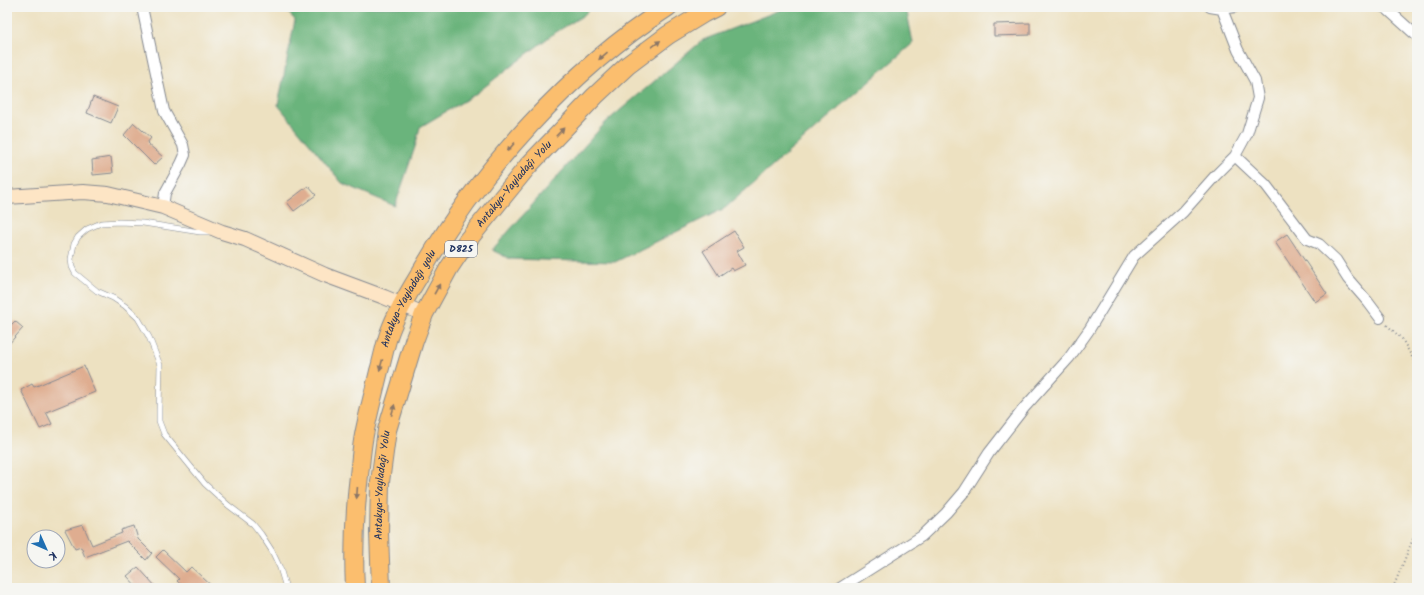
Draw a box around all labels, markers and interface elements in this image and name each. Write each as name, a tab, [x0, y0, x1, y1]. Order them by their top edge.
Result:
one-way arrow	[651, 40, 662, 48]
one-way arrow	[598, 51, 608, 60]
one-way arrow	[555, 127, 565, 137]
street label: Antakya-Yayladağı Yolu	[472, 136, 557, 232]
one-way arrow	[507, 142, 516, 153]
road number: D825	[445, 241, 477, 257]
street label: Antakya-Yayladağı yolu	[376, 246, 442, 350]
one-way arrow	[434, 283, 441, 294]
one-way arrow	[378, 359, 384, 371]
one-way arrow	[390, 404, 396, 416]
street label: Antakya-Yayladağı Yolu	[370, 429, 396, 540]
one-way arrow	[354, 487, 361, 499]
north arrow	[26, 529, 66, 569]
text: K	[43, 547, 61, 564]

